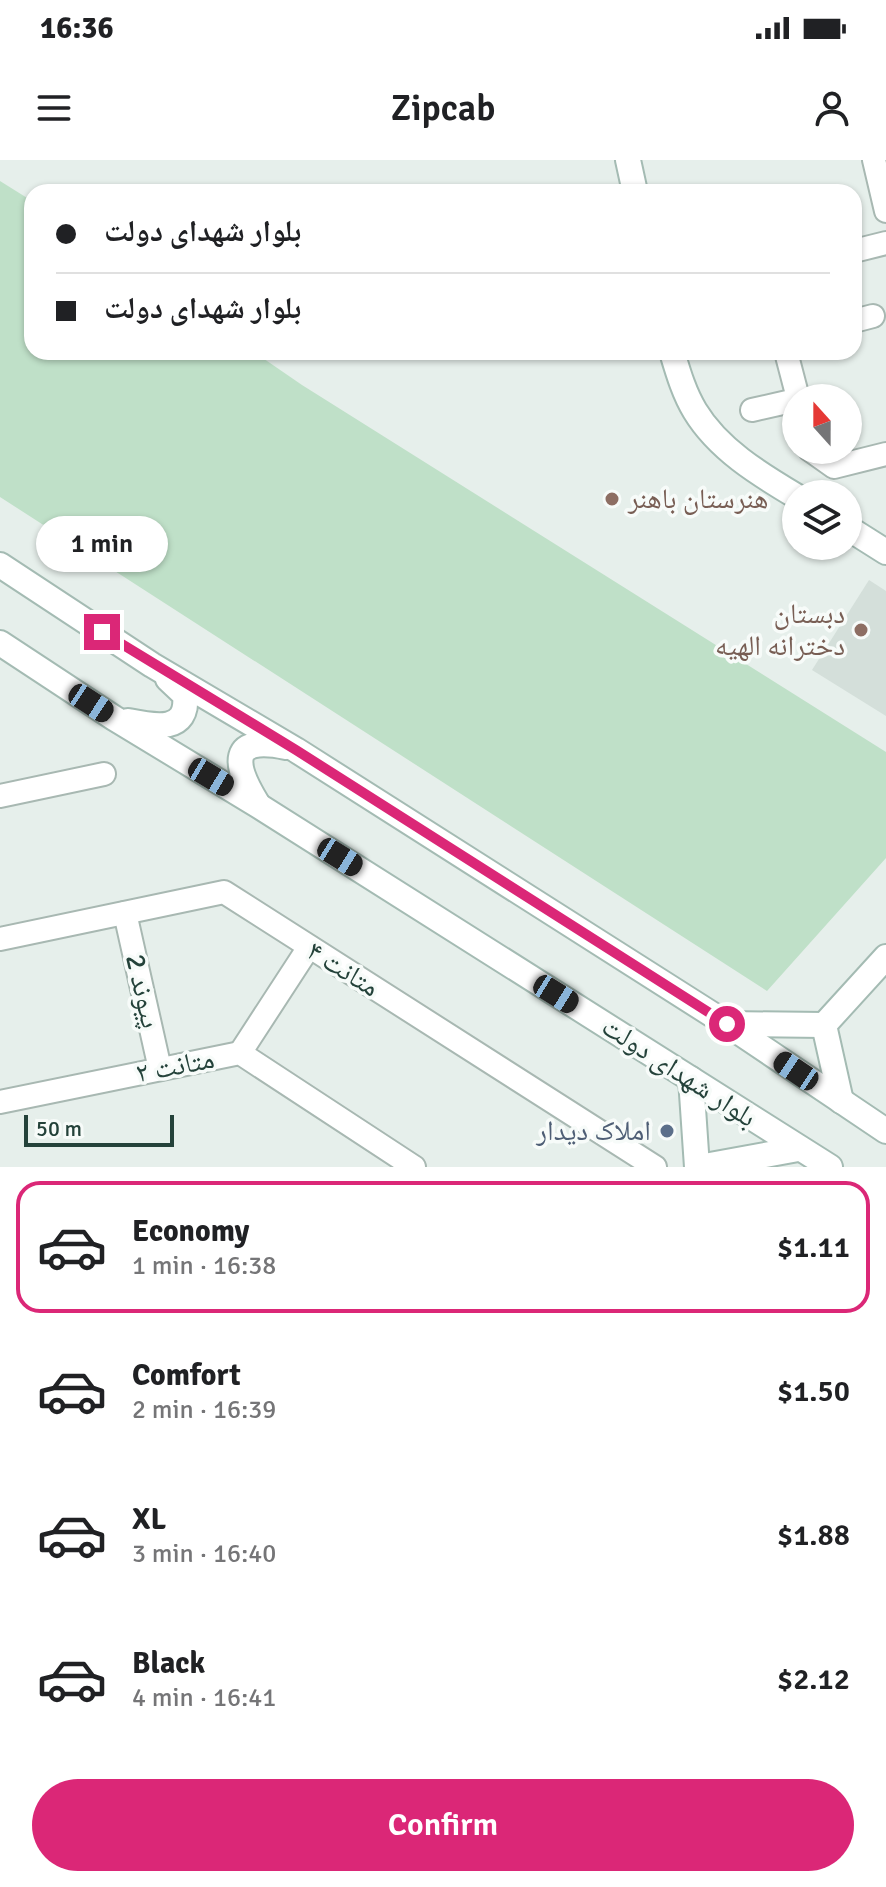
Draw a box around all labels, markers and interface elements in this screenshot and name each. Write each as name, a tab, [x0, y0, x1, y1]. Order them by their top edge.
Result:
text: 16:36	[40, 10, 114, 47]
icon: menu	[32, 86, 76, 130]
text: Zipcab	[391, 86, 495, 131]
icon: person	[810, 86, 854, 130]
text: بلوار شهدای دولت	[104, 213, 301, 250]
text: بلوار شهدای دولت	[104, 290, 301, 327]
north arrow	[782, 384, 862, 464]
map controls	[782, 384, 862, 560]
button: layers	[782, 480, 862, 560]
place label: هنرستان باهنر	[627, 482, 768, 516]
marker: هنرستان باهنر	[603, 490, 621, 508]
callout: 1 min	[36, 516, 168, 572]
text: 1 min	[71, 528, 133, 560]
place label: دبستان دخترانه الهیه	[715, 597, 845, 663]
route end	[84, 614, 120, 650]
marker: دبستان دخترانه الهیه	[852, 621, 870, 639]
car	[64, 680, 118, 726]
car	[184, 754, 238, 800]
car	[313, 834, 367, 880]
street label: متانت ۴	[300, 934, 386, 1004]
street label: پیوند 2	[118, 951, 168, 1031]
car	[529, 971, 583, 1017]
route start	[709, 1006, 745, 1042]
street label: بلوار شهدای دولت	[595, 1009, 763, 1135]
street label: متانت ۲	[133, 1042, 217, 1090]
car	[769, 1048, 823, 1094]
scale bar	[24, 1111, 174, 1147]
place label: املاک دیدار	[535, 1114, 651, 1148]
text: 50 m	[36, 1115, 82, 1142]
marker: املاک دیدار	[658, 1122, 676, 1140]
icon: car	[36, 1211, 108, 1283]
text: Economy	[132, 1213, 249, 1250]
text: $1.11	[777, 1229, 850, 1266]
text: 1 min · 16:38	[132, 1250, 276, 1282]
icon: car	[36, 1355, 108, 1427]
text: Comfort	[132, 1357, 241, 1394]
text: $1.50	[777, 1373, 850, 1410]
text: 2 min · 16:39	[132, 1394, 276, 1426]
icon: car	[36, 1499, 108, 1571]
text: XL	[132, 1501, 166, 1538]
text: $1.88	[777, 1517, 850, 1554]
text: 3 min · 16:40	[132, 1538, 276, 1570]
icon: car	[36, 1643, 108, 1715]
text: Black	[132, 1645, 205, 1682]
text: $2.12	[777, 1661, 850, 1698]
text: 4 min · 16:41	[132, 1682, 276, 1714]
button: Confirm	[32, 1779, 854, 1871]

